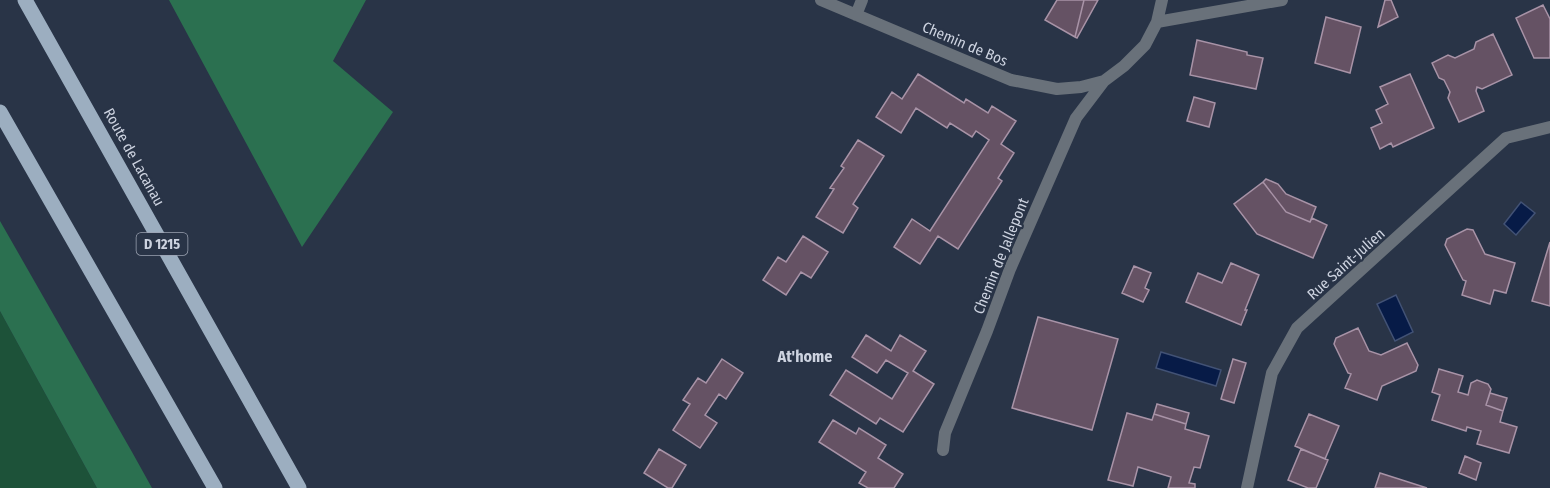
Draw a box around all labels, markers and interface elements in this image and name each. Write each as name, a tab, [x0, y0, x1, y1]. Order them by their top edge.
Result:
street label: Chemin de Bos	[920, 18, 1010, 70]
street label: Route de Lacanau	[100, 105, 168, 209]
street label: Chemin de Jallepont	[969, 195, 1033, 317]
street label: Rue Saint-Julien	[1304, 224, 1388, 304]
road number: D 1215	[136, 233, 188, 255]
district label: At'home	[777, 347, 832, 366]

